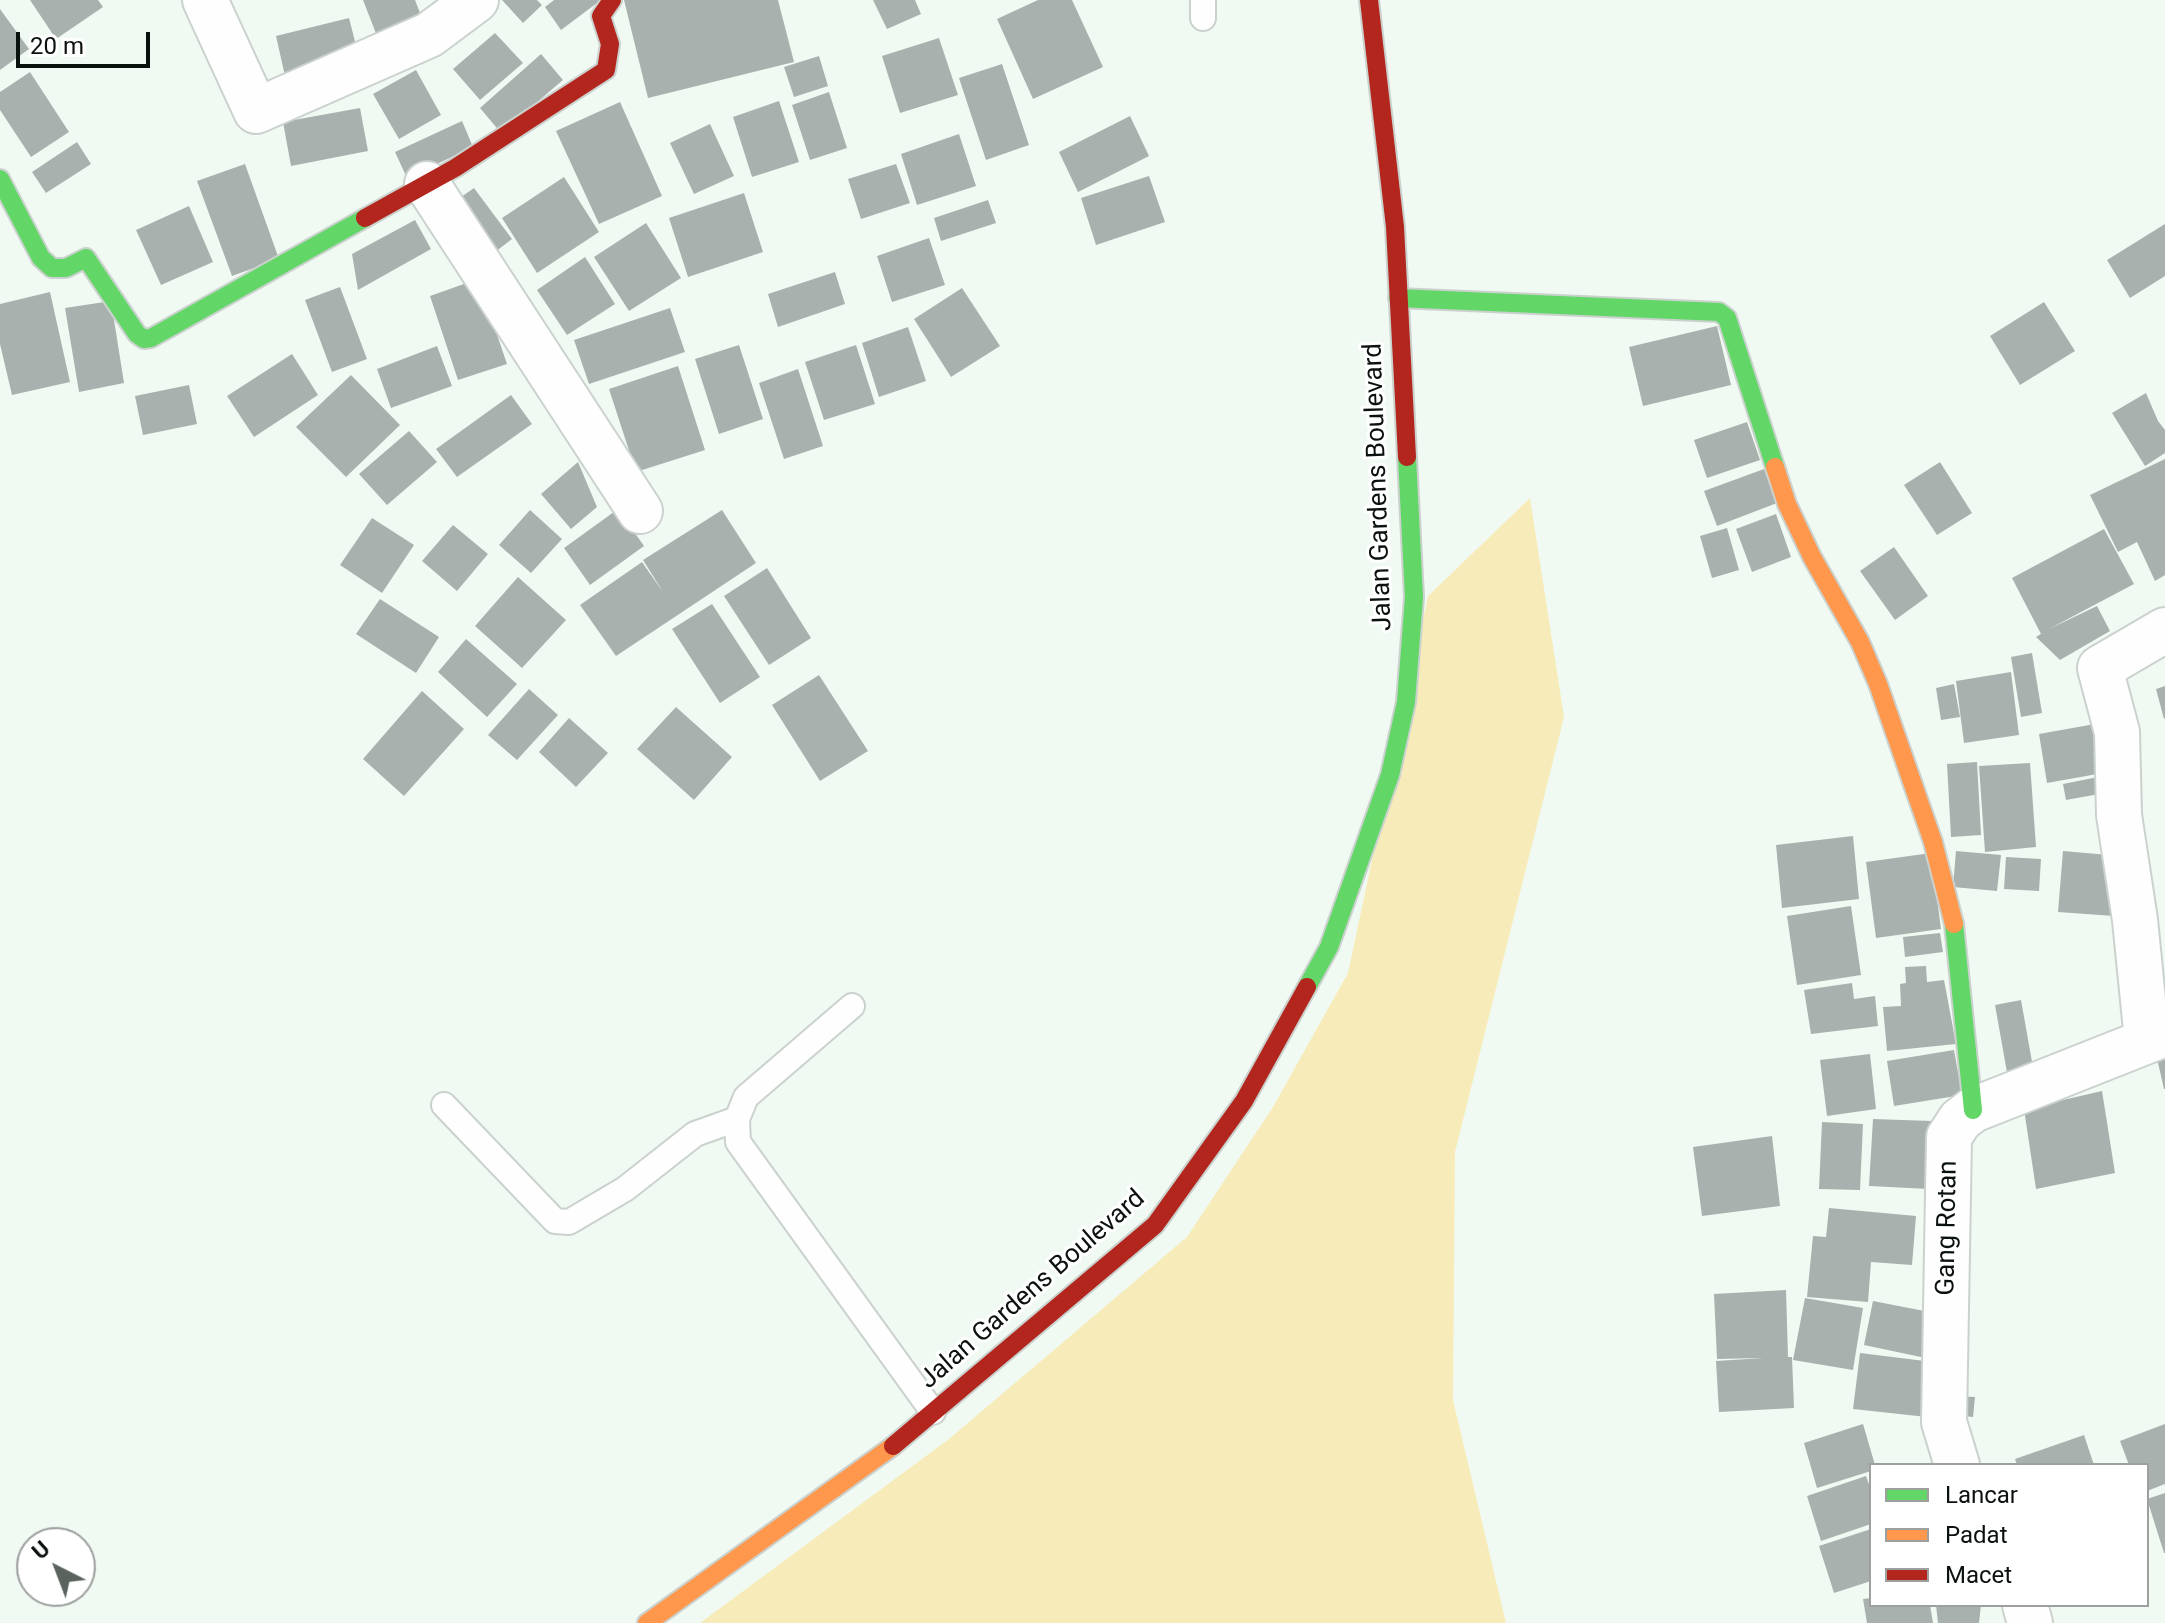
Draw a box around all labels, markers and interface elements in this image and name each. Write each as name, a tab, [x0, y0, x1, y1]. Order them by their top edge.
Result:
scale bar	[20, 16, 154, 66]
text: 20 m	[30, 32, 84, 60]
street label: Jalan Gardens Boulevard	[1358, 343, 1400, 631]
street label: Gang Rotan	[1931, 1160, 1965, 1296]
street label: Jalan Gardens Boulevard	[914, 1184, 1152, 1396]
legend	[1869, 1463, 2149, 1607]
text: Lancar	[1945, 1481, 2018, 1509]
text: Padat	[1945, 1521, 2008, 1549]
north arrow	[16, 1527, 96, 1607]
text: U	[27, 1536, 55, 1564]
text: Macet	[1945, 1561, 2012, 1589]

